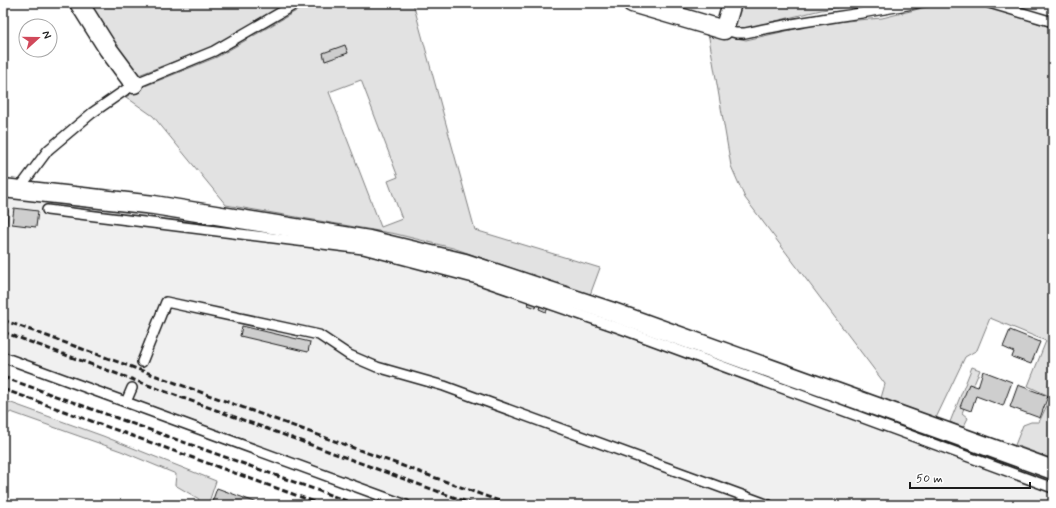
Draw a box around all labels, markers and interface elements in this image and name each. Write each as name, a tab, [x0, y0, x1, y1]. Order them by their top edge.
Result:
north arrow	[18, 18, 58, 58]
text: N	[39, 29, 54, 41]
scale bar	[910, 464, 1030, 490]
text: 50 m	[916, 471, 943, 487]

